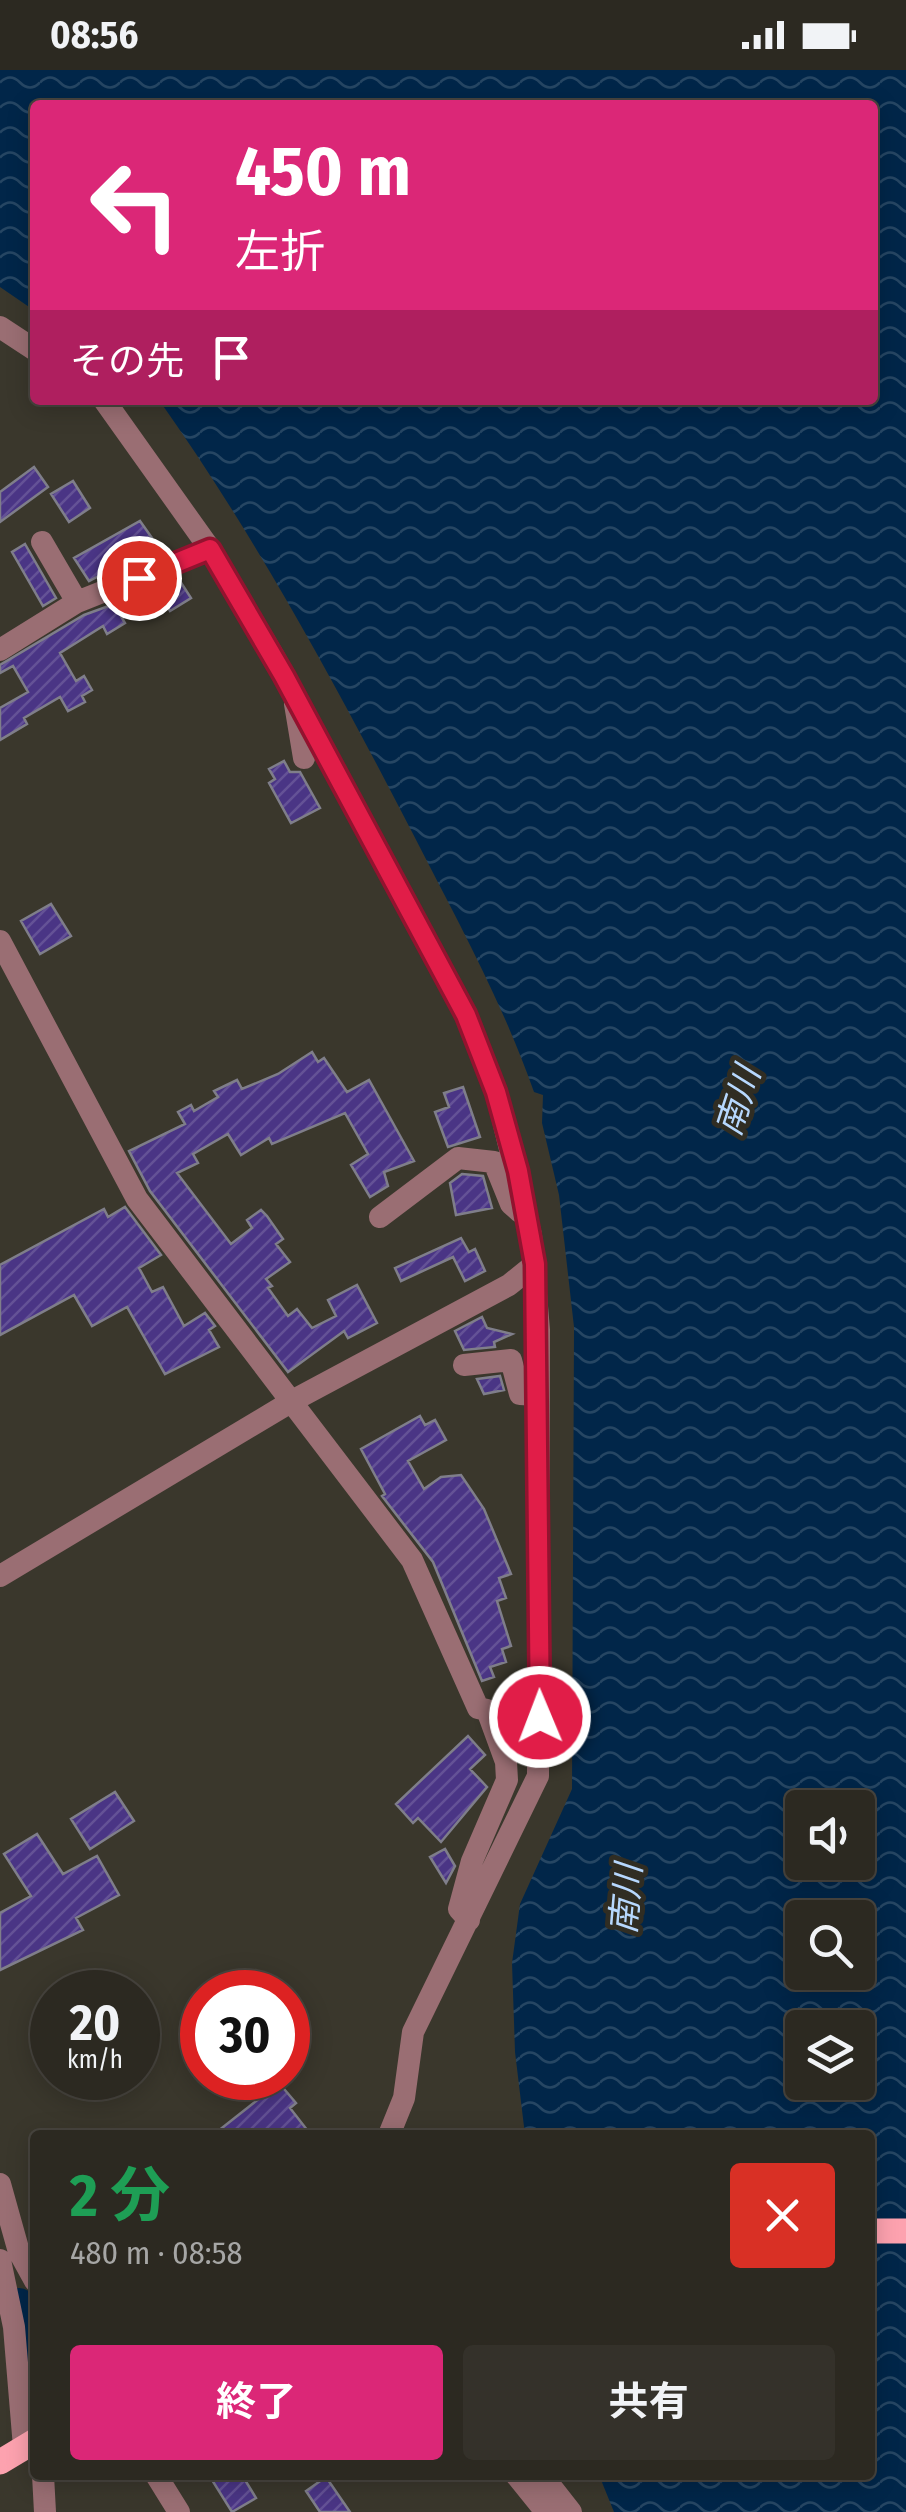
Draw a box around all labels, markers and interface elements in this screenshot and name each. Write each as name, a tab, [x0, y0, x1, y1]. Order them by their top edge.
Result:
text: 08:56	[50, 12, 138, 58]
text: 450 m	[235, 130, 411, 214]
icon: left	[70, 140, 200, 270]
text: 左折	[235, 225, 325, 279]
icon: arrive	[204, 330, 259, 385]
text: その先	[70, 338, 184, 384]
pin	[97, 536, 182, 621]
icon: arrive	[112, 551, 167, 606]
water label: 南川	[707, 1057, 770, 1141]
position arrow	[488, 1665, 592, 1769]
map controls	[785, 1790, 875, 2100]
button: sound	[785, 1790, 875, 1880]
water label: 南川	[602, 1858, 650, 1936]
button: search	[785, 1900, 875, 1990]
speed limit sign: 30	[180, 1970, 310, 2100]
text: 20	[70, 1993, 120, 2053]
button: layers	[785, 2010, 875, 2100]
text: km/h	[67, 2045, 123, 2075]
text: 2 分	[70, 2160, 170, 2232]
button: close	[730, 2163, 835, 2268]
text: 480 m · 08:58	[70, 2234, 242, 2272]
button: 終了	[70, 2345, 443, 2460]
button: 共有	[463, 2345, 835, 2460]

